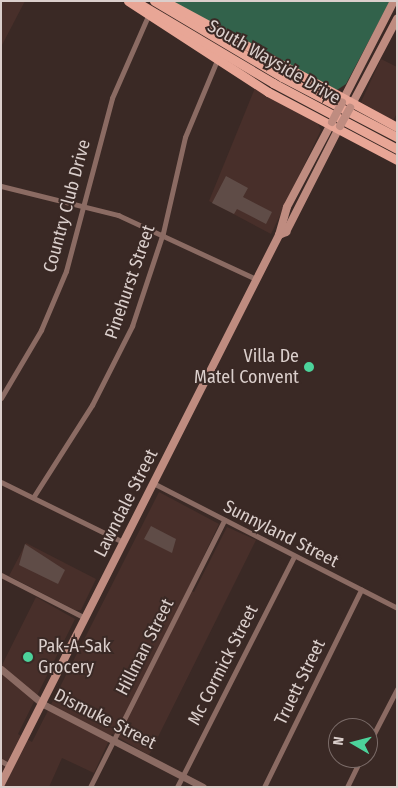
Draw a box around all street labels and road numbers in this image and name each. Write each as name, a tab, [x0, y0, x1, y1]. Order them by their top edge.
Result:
street label: South Wayside Drive	[204, 15, 344, 109]
street label: Country Club Drive	[39, 137, 95, 275]
street label: Pinehurst Street	[100, 222, 160, 342]
street label: Lawndale Street	[90, 445, 162, 561]
street label: Sunnyland Street	[220, 496, 342, 572]
street label: Hillman Street	[111, 595, 179, 699]
street label: Mc Cormick Street	[183, 601, 263, 729]
street label: Truett Street	[270, 636, 330, 728]
street label: Dismuke Street	[50, 684, 160, 754]

